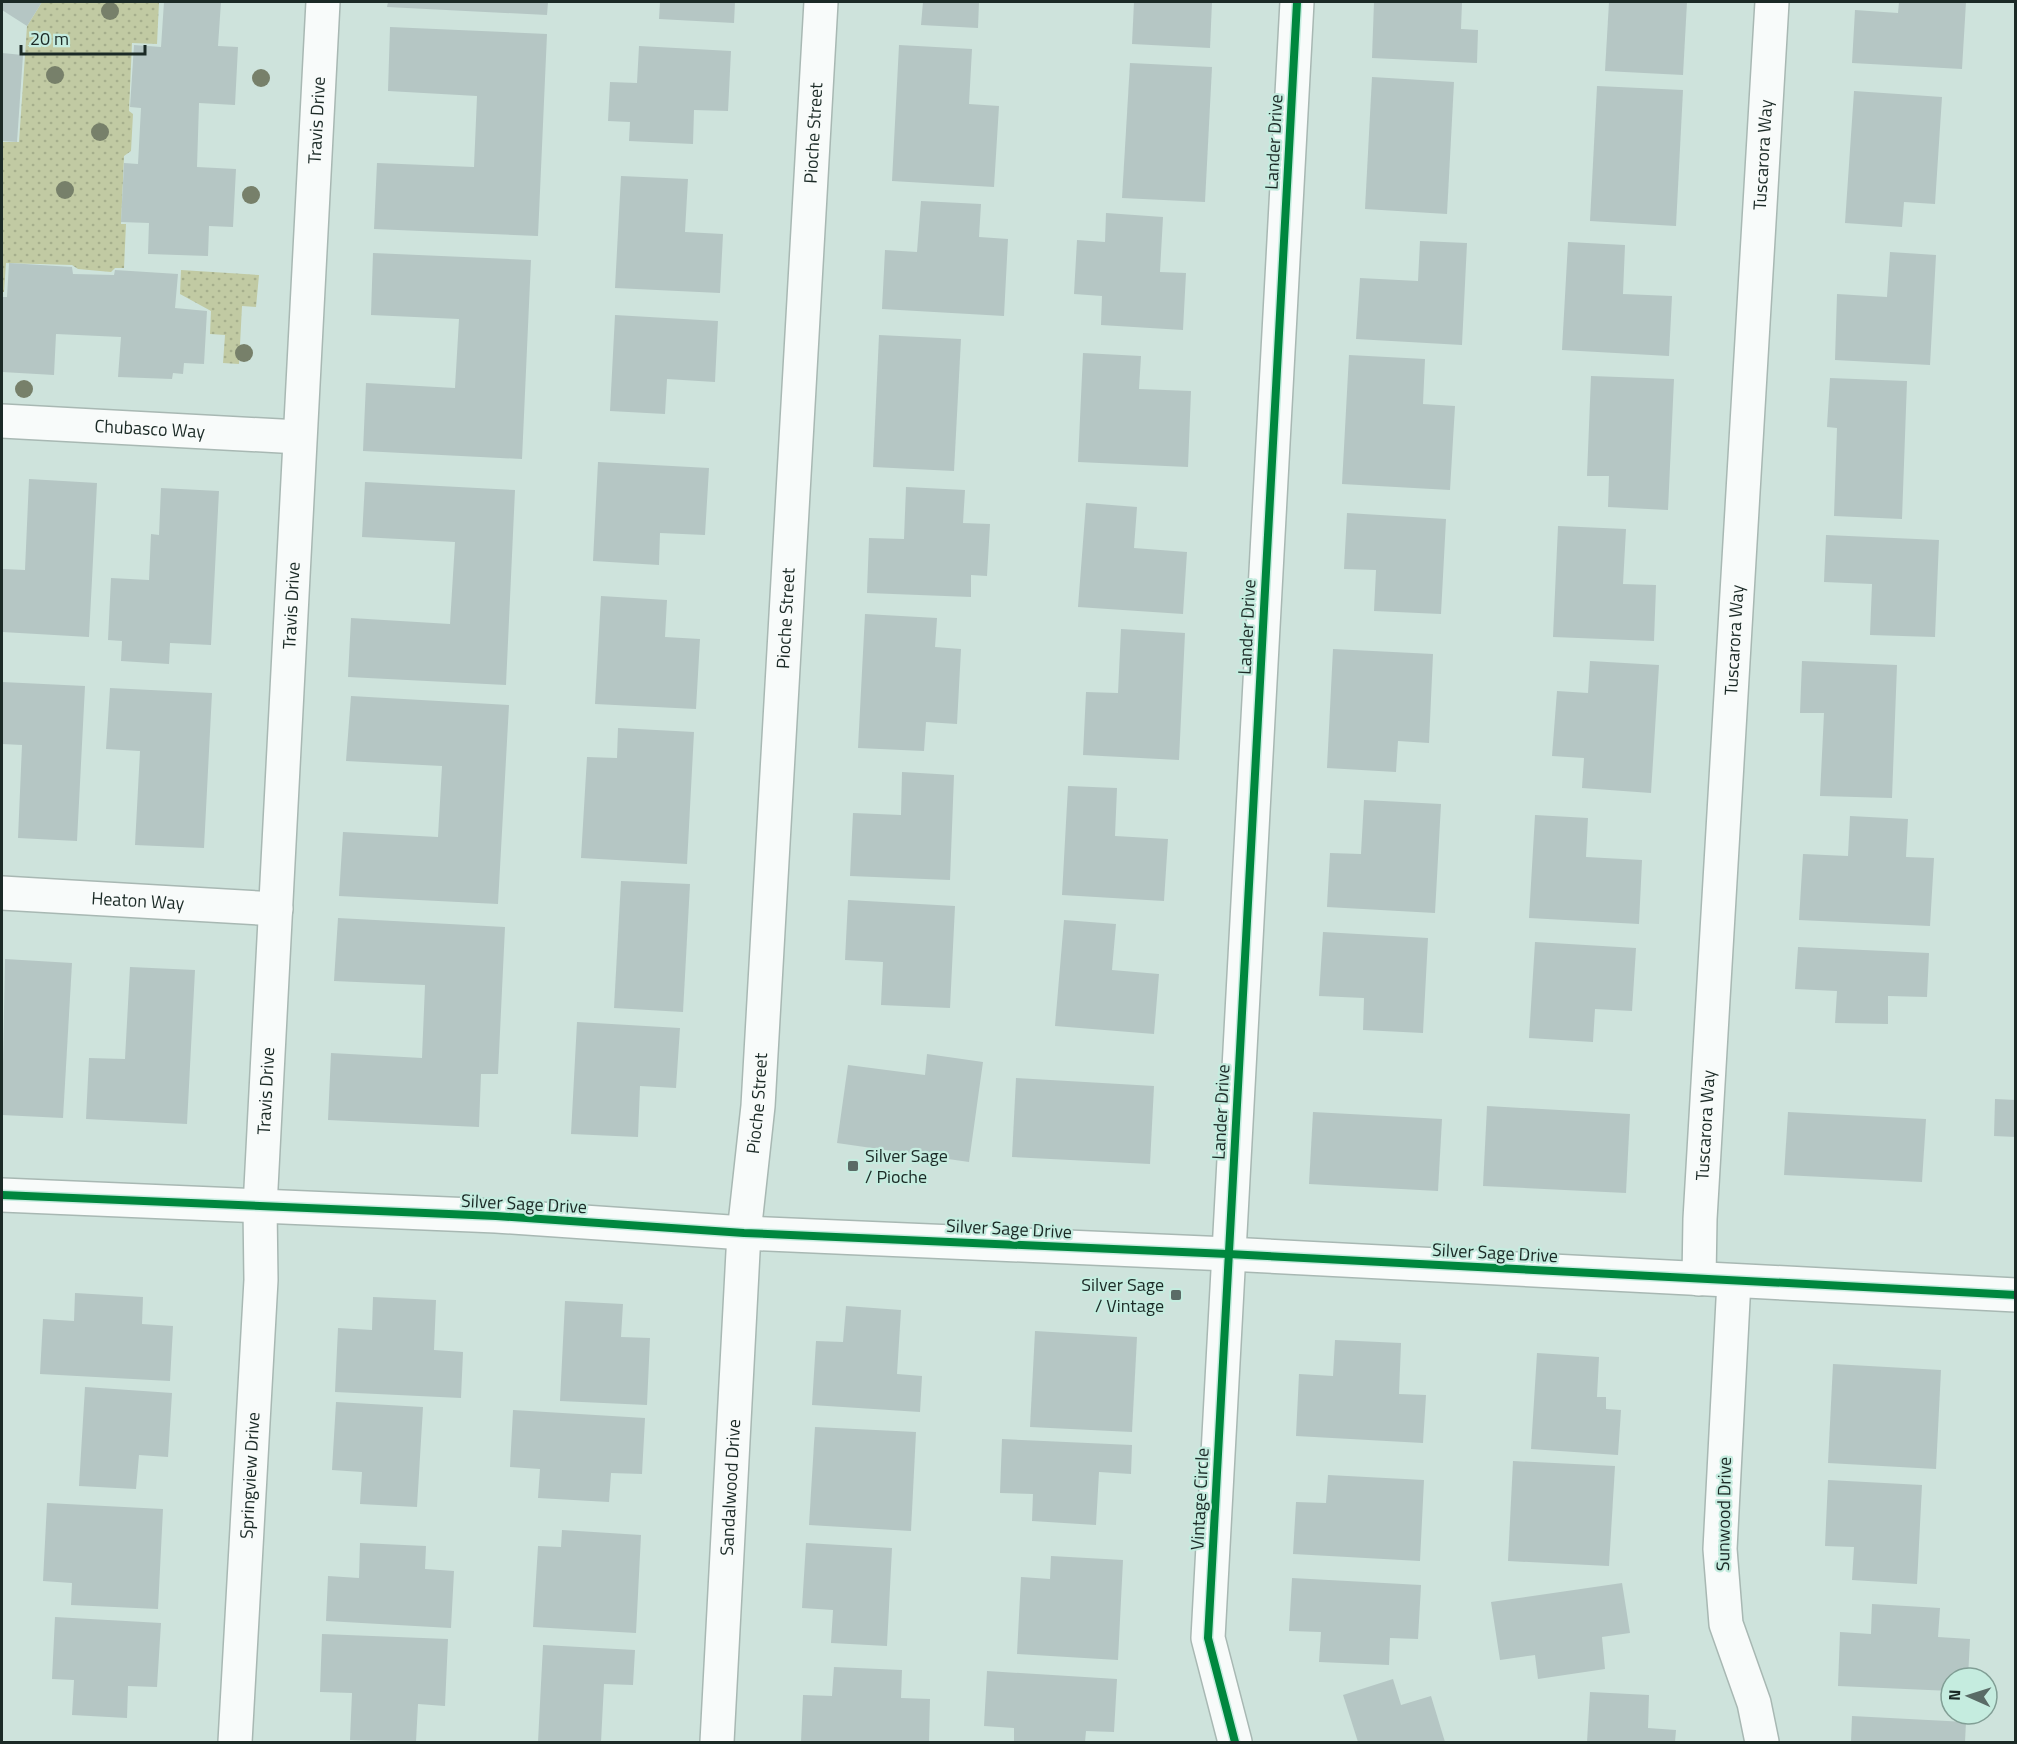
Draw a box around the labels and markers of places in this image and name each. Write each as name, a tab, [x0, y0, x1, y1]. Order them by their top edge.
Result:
place label: Silver Sage / Pioche	[865, 1142, 948, 1190]
marker: Silver Sage / Pioche	[846, 1159, 860, 1173]
place label: Silver Sage / Vintage	[1081, 1271, 1164, 1319]
marker: Silver Sage / Vintage	[1169, 1288, 1183, 1302]

